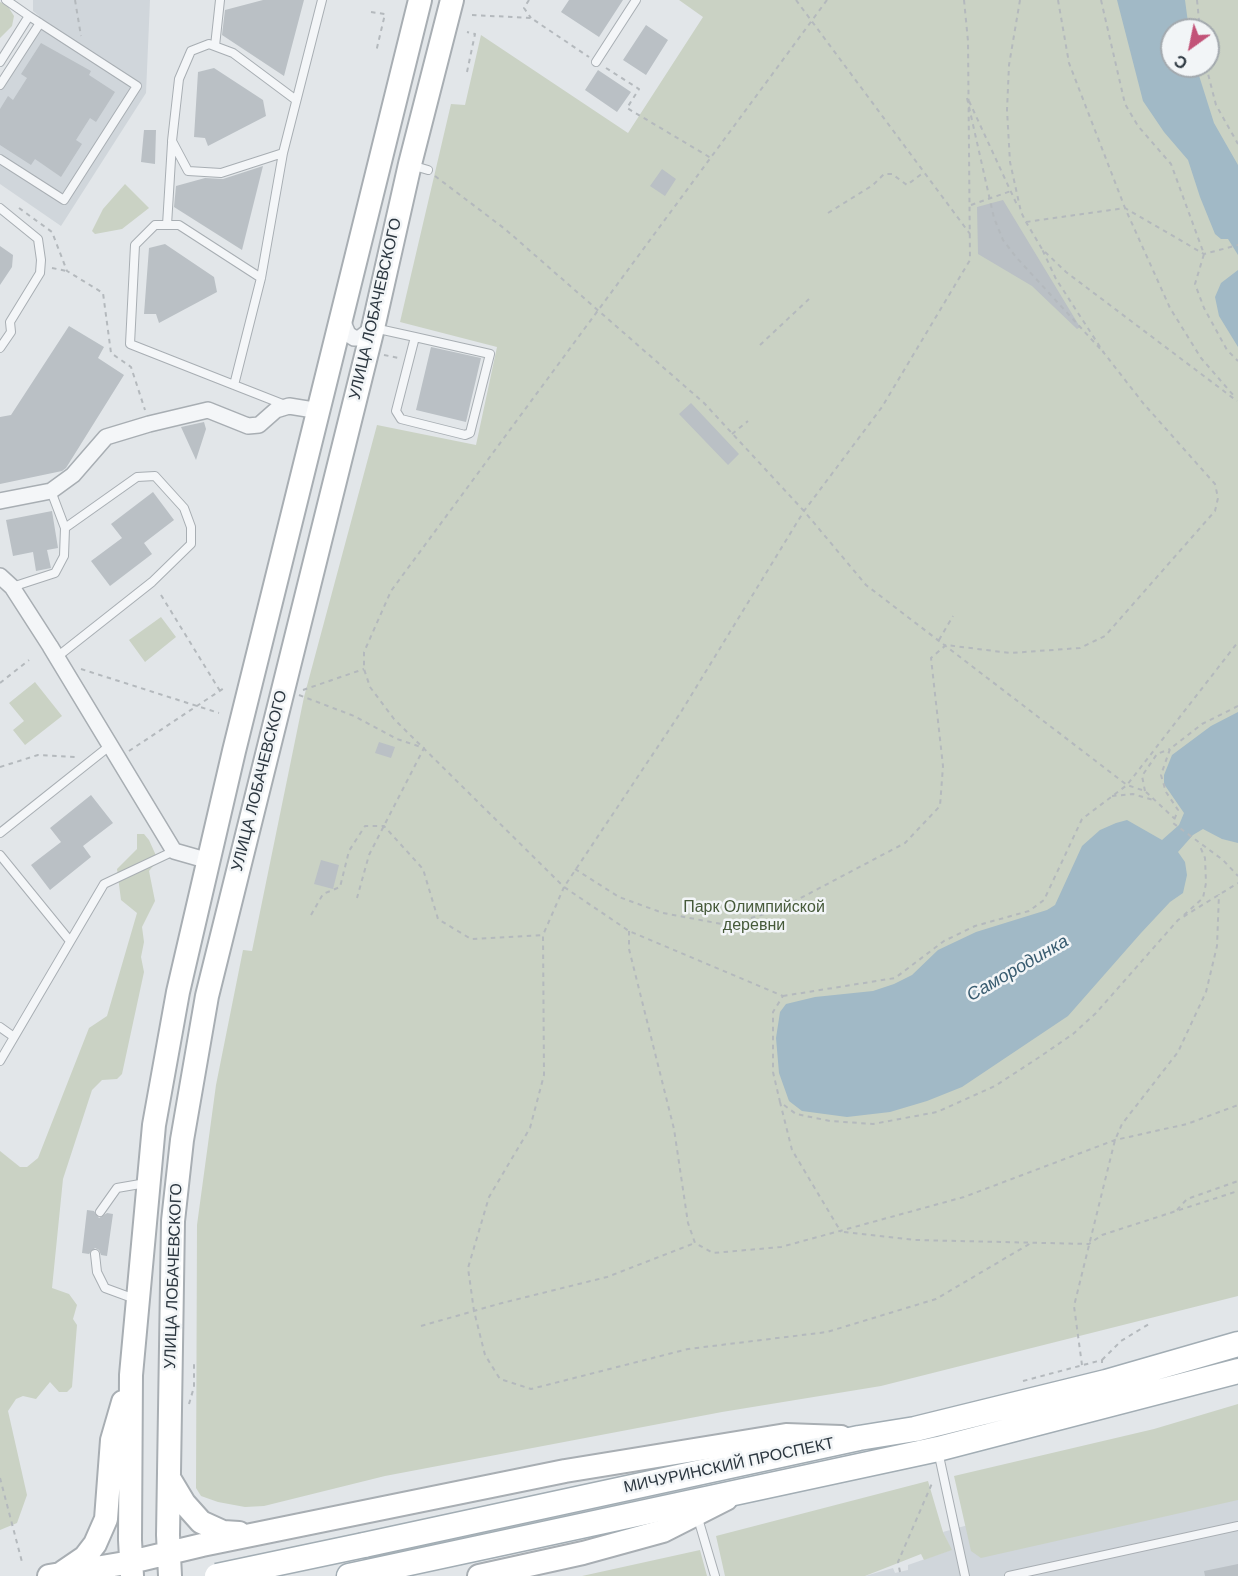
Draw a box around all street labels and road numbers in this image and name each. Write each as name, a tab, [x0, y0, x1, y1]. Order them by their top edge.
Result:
street label: УЛИЦА ЛОБАЧЕВСКОГО	[346, 216, 406, 402]
street label: УЛИЦА ЛОБАЧЕВСКОГО	[228, 689, 292, 873]
street label: УЛИЦА ЛОБАЧЕВСКОГО	[161, 1183, 187, 1369]
street label: МИЧУРИНСКИЙ ПРОСПЕКТ	[622, 1434, 836, 1498]

